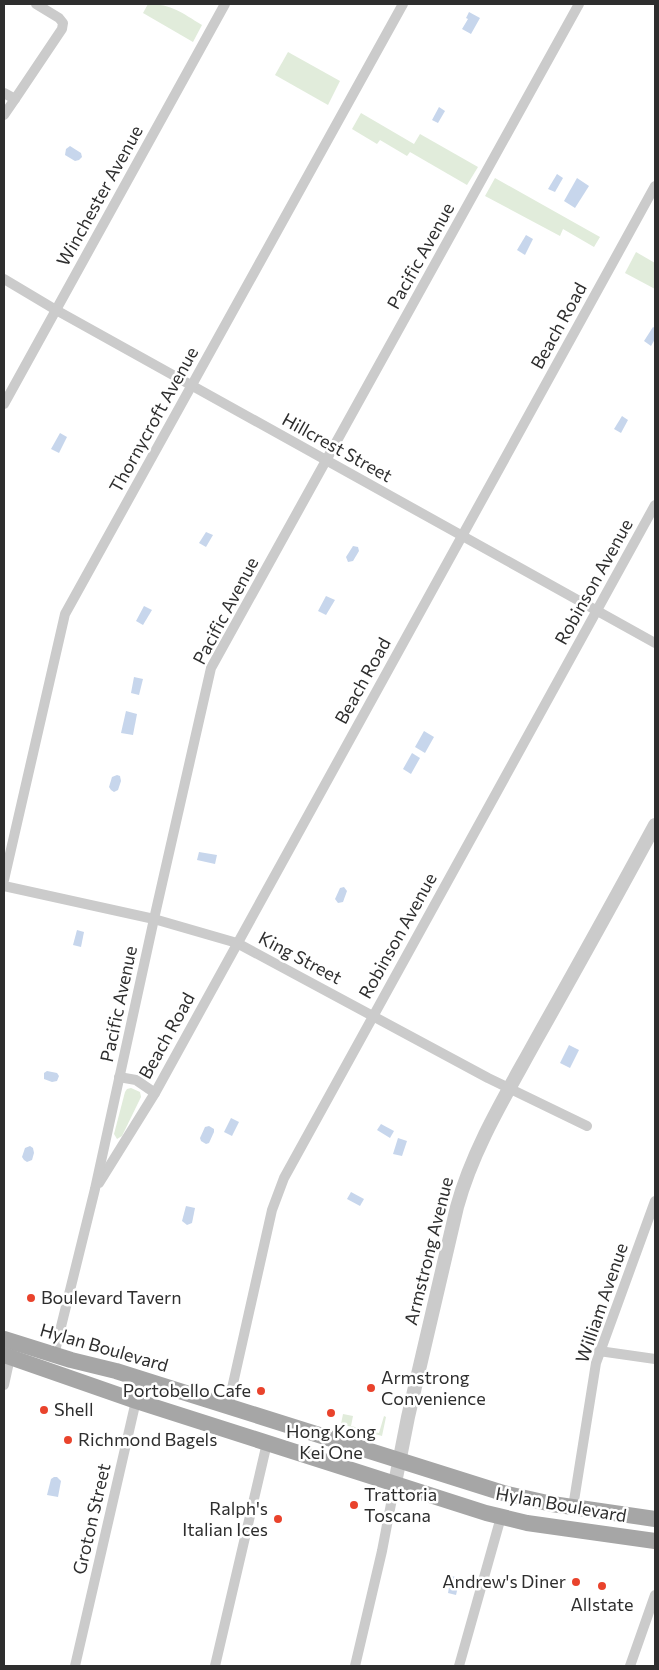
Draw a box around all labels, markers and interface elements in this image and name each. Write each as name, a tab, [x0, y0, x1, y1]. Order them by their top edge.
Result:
street label: Winchester Avenue	[51, 121, 147, 270]
street label: Pacific Avenue	[382, 198, 458, 313]
street label: Beach Road	[525, 279, 591, 372]
street label: Thornycroft Avenue	[104, 343, 202, 496]
street label: Hillcrest Street	[279, 408, 396, 486]
street label: Robinson Avenue	[549, 515, 637, 648]
street label: Pacific Avenue	[188, 553, 263, 668]
street label: Beach Road	[329, 634, 395, 727]
street label: Robinson Avenue	[353, 869, 441, 1002]
street label: King Street	[255, 926, 346, 988]
street label: Pacific Avenue	[95, 944, 141, 1064]
street label: Beach Road	[133, 989, 199, 1082]
street label: Armstrong Avenue	[399, 1174, 457, 1327]
street label: William Avenue	[570, 1240, 632, 1366]
place label: Boulevard Tavern	[41, 1286, 182, 1308]
marker: Boulevard Tavern	[25, 1292, 37, 1304]
street label: Hylan Boulevard	[38, 1318, 171, 1376]
place label: Armstrong Convenience	[381, 1366, 486, 1409]
place label: Portobello Cafe	[123, 1379, 251, 1401]
marker: Armstrong Convenience	[365, 1382, 377, 1394]
marker: Portobello Cafe	[255, 1385, 267, 1397]
place label: Shell	[54, 1398, 94, 1420]
marker: Shell	[38, 1404, 50, 1416]
marker: Hong Kong Kei One	[325, 1407, 337, 1419]
place label: Hong Kong Kei One	[286, 1420, 376, 1463]
place label: Richmond Bagels	[78, 1428, 217, 1450]
marker: Richmond Bagels	[62, 1434, 74, 1446]
street label: Groton Street	[68, 1461, 114, 1576]
street label: Hylan Boulevard	[494, 1482, 628, 1526]
place label: Trattoria Toscana	[364, 1483, 437, 1526]
place label: Ralph's Italian Ices	[182, 1497, 268, 1540]
marker: Trattoria Toscana	[348, 1499, 360, 1511]
marker: Ralph's Italian Ices	[272, 1513, 284, 1525]
place label: Andrew's Diner	[442, 1570, 566, 1592]
marker: Andrew's Diner	[570, 1576, 582, 1588]
marker: Allstate	[596, 1580, 608, 1592]
place label: Allstate	[570, 1593, 634, 1615]

